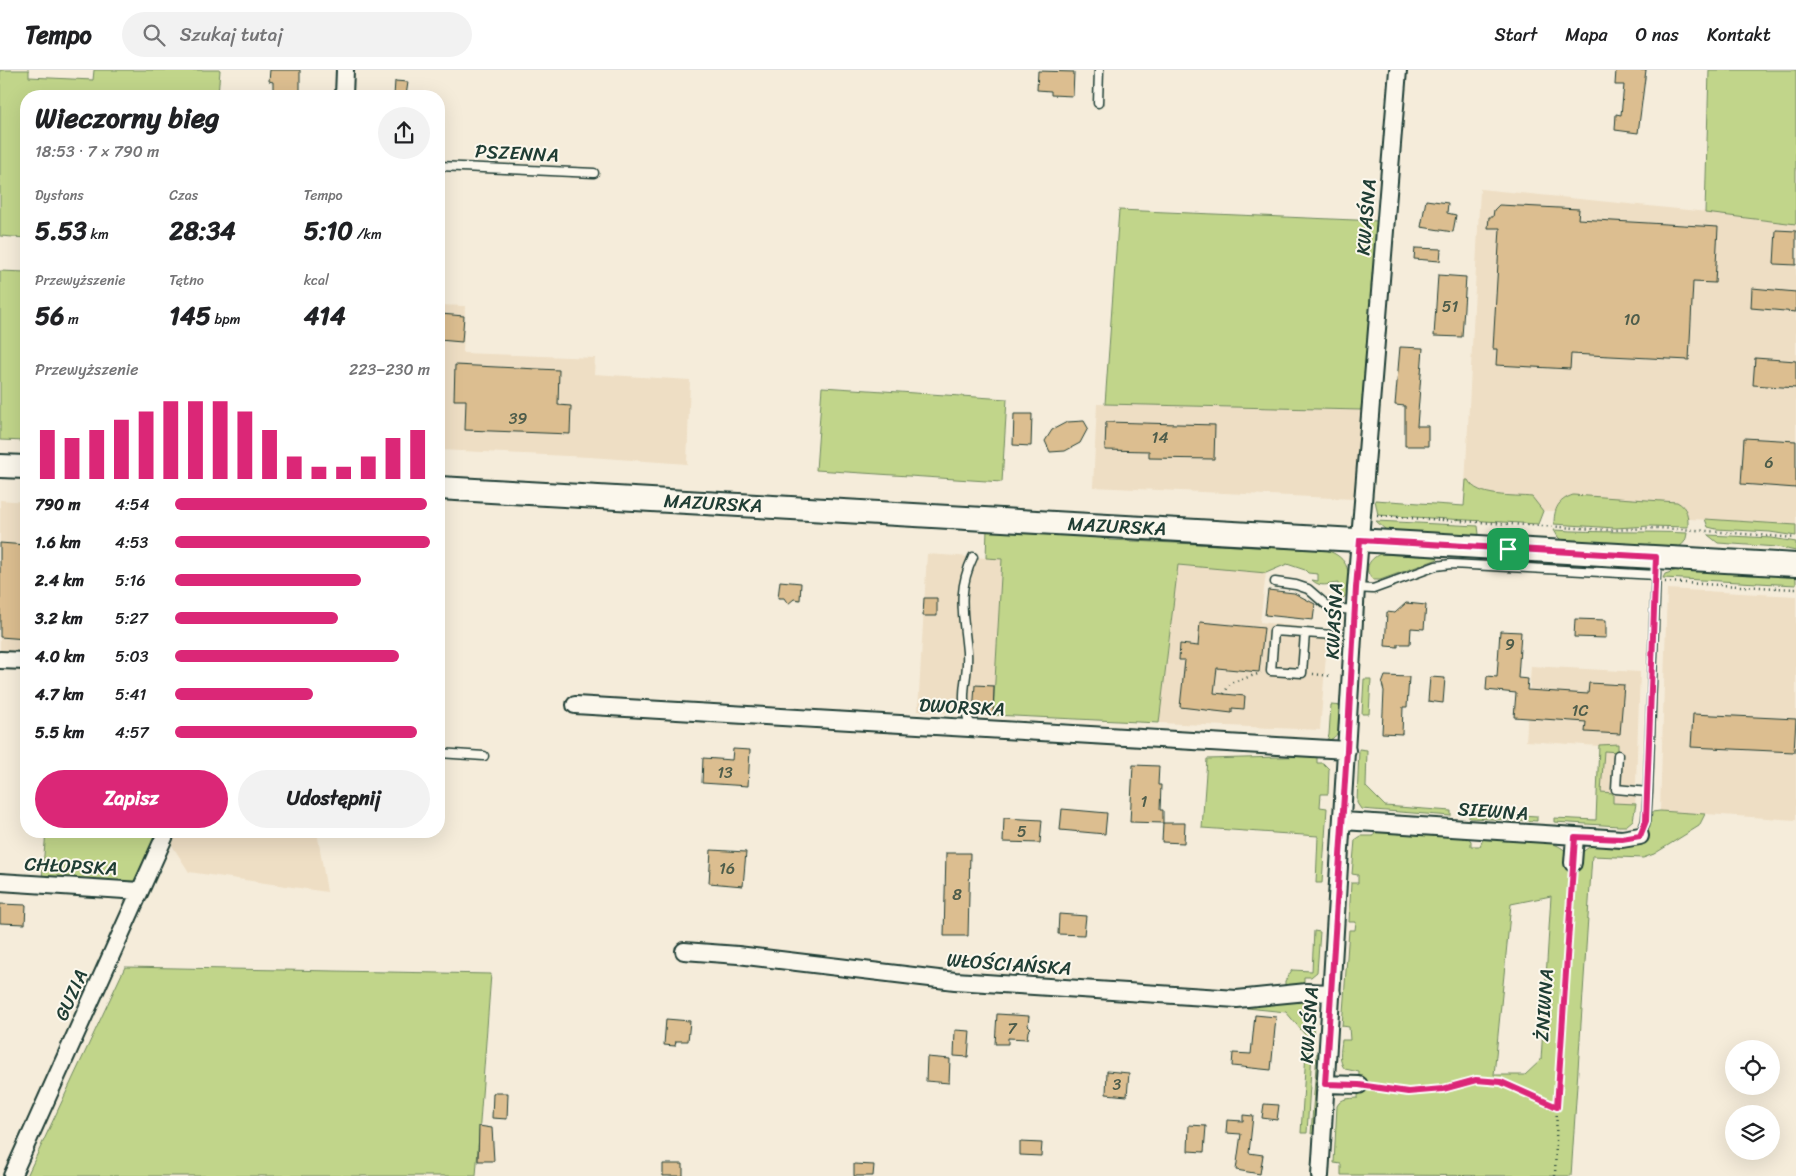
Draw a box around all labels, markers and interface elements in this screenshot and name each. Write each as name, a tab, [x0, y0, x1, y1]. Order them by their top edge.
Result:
search box	[122, 12, 472, 57]
text: Tempo	[25, 14, 92, 56]
text: Szukaj tutaj	[180, 18, 283, 51]
text: Start	[1494, 19, 1537, 51]
text: Mapa	[1565, 19, 1608, 51]
text: O nas	[1636, 19, 1679, 51]
text: Kontakt	[1707, 19, 1771, 51]
icon: search	[140, 21, 168, 49]
text: Wieczorny bieg	[35, 93, 219, 142]
button: share	[378, 107, 430, 159]
street label: PSZENNA	[474, 134, 560, 172]
text: 18:53 · 7 × 790 m	[35, 137, 159, 166]
street label: KWAŚNA	[1346, 177, 1386, 257]
text: Dystans	[35, 183, 84, 208]
text: Czas	[169, 183, 198, 208]
text: Tempo	[304, 183, 343, 208]
text: 5.53	[35, 208, 87, 253]
text: 28:34	[169, 208, 236, 253]
text: 5:10	[304, 208, 353, 253]
text: km	[87, 222, 109, 247]
text: /km	[353, 222, 382, 247]
text: Przewyższenie	[35, 268, 126, 293]
text: Tętno	[169, 268, 204, 293]
text: kcal	[304, 268, 329, 293]
house number: 51	[1442, 292, 1458, 321]
text: 56	[35, 293, 64, 338]
text: 145	[169, 293, 211, 338]
text: 414	[304, 293, 346, 338]
house number: 10	[1624, 305, 1640, 334]
text: m	[64, 307, 79, 332]
text: bpm	[211, 307, 240, 332]
text: Przewyższenie	[35, 355, 139, 384]
text: 223–230 m	[349, 355, 430, 384]
house number: 39	[509, 404, 527, 433]
house number: 14	[1152, 423, 1168, 452]
house number: 6	[1764, 448, 1774, 477]
street label: MAZURSKA	[663, 484, 763, 522]
text: 790 m	[35, 490, 81, 519]
text: 4:54	[115, 490, 150, 519]
street label: MAZURSKA	[1067, 507, 1167, 545]
text: 1.6 km	[35, 528, 81, 557]
text: 4:53	[115, 528, 148, 557]
pin	[1487, 528, 1529, 570]
icon: arrive	[1494, 535, 1522, 563]
text: 2.4 km	[35, 566, 84, 595]
text: 5:16	[115, 566, 146, 595]
street label: KWAŚNA	[1316, 582, 1352, 660]
text: 3.2 km	[35, 604, 83, 633]
text: 5:27	[115, 604, 148, 633]
house number: 9	[1505, 630, 1515, 659]
text: 4.0 km	[35, 642, 85, 671]
text: 5:03	[115, 642, 149, 671]
text: 4.7 km	[35, 680, 84, 709]
text: 5:41	[115, 680, 146, 709]
street label: DWORSKA	[918, 688, 1006, 726]
house number: 1C	[1572, 696, 1588, 725]
text: 5.5 km	[35, 718, 84, 747]
text: 4:57	[115, 718, 149, 747]
house number: 13	[717, 758, 733, 787]
button: Zapisz	[35, 770, 228, 828]
button: Udostępnij	[238, 770, 430, 828]
house number: 1	[1141, 787, 1148, 816]
street label: SIEWNA	[1457, 792, 1529, 830]
house number: 5	[1017, 817, 1027, 846]
street label: CHŁOPSKA	[24, 847, 118, 885]
house number: 16	[719, 854, 735, 883]
house number: 8	[952, 880, 962, 909]
street label: WŁOŚCIAŃSKA	[945, 943, 1073, 985]
street label: GUZIA	[45, 964, 97, 1026]
street label: ŻNIWNA	[1525, 968, 1563, 1042]
street label: KWAŚNA	[1290, 986, 1328, 1064]
house number: 7	[1007, 1014, 1017, 1043]
map controls	[1725, 1040, 1780, 1160]
button: locate	[1725, 1040, 1780, 1095]
house number: 3	[1113, 1070, 1122, 1099]
button: layers	[1725, 1105, 1780, 1160]

